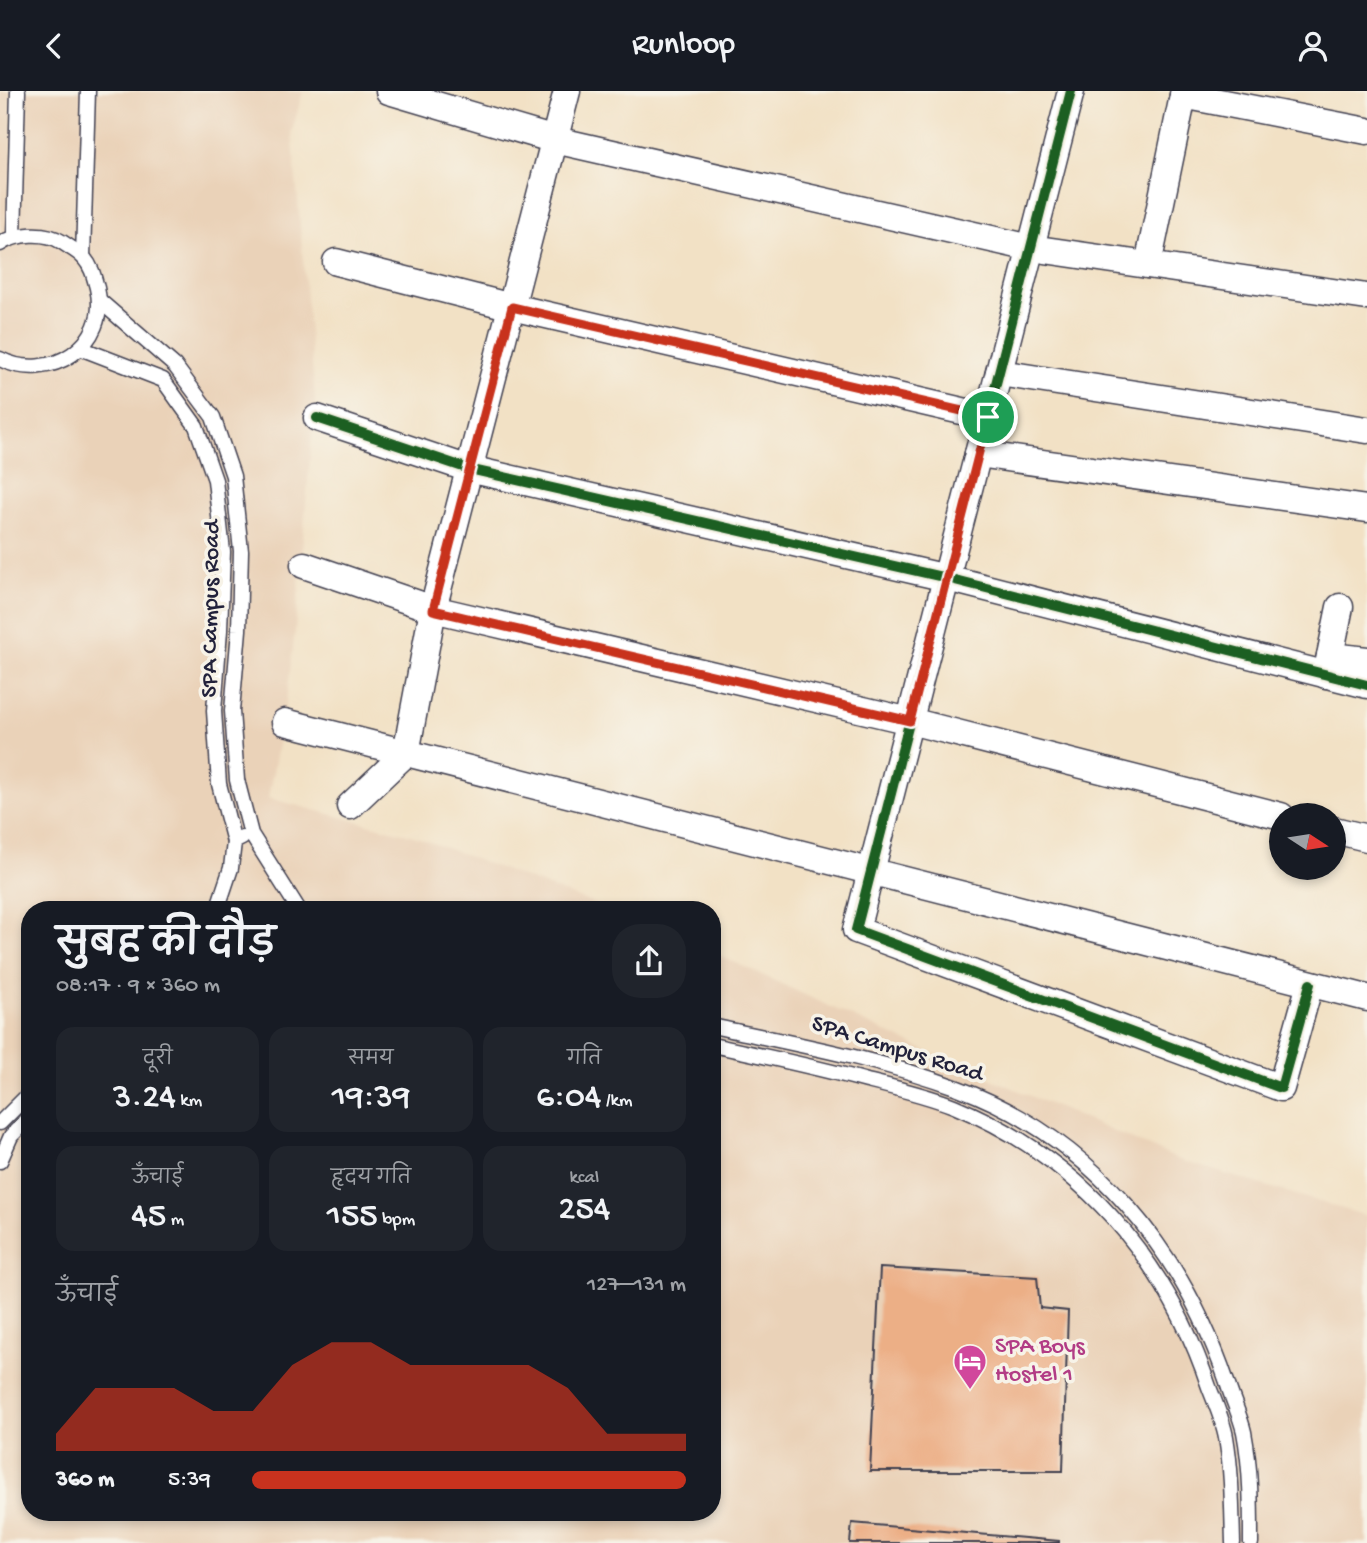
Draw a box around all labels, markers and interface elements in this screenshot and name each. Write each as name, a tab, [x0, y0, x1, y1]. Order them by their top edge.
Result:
icon: back	[35, 27, 73, 65]
text: Runloop	[632, 27, 735, 65]
icon: person	[1294, 27, 1332, 65]
pin	[958, 387, 1018, 447]
icon: arrive	[969, 398, 1007, 436]
street label: SPA Campus Road	[196, 518, 228, 698]
north arrow	[1269, 803, 1346, 880]
map controls	[1269, 803, 1346, 880]
button: share	[612, 924, 686, 998]
text: सुबह की दौड़	[56, 925, 276, 969]
text: 08:17 · 9 × 360 m	[56, 973, 220, 1000]
street label: SPA Campus Road	[808, 1010, 988, 1090]
text: दूरी	[143, 1049, 173, 1072]
text: समय	[348, 1049, 394, 1072]
text: गति	[567, 1049, 602, 1072]
text: 3.24	[113, 1078, 176, 1119]
text: 19:39	[332, 1078, 410, 1119]
text: 6:04	[536, 1078, 601, 1119]
text: km	[176, 1090, 202, 1113]
text: /km	[601, 1090, 632, 1113]
text: kcal	[569, 1167, 599, 1190]
text: ऊँचाई	[132, 1168, 183, 1191]
text: हृदय गति	[331, 1168, 411, 1191]
text: 254	[558, 1190, 610, 1231]
text: 45	[131, 1197, 166, 1238]
text: 155	[327, 1197, 378, 1238]
text: m	[166, 1209, 184, 1232]
text: bpm	[378, 1209, 415, 1232]
text: 127–131 m	[587, 1272, 686, 1299]
text: ऊँचाई	[56, 1283, 118, 1310]
place label: SPA Boys Hostel 1	[995, 1333, 1086, 1390]
hotel icon: SPA Boys Hostel 1	[951, 1342, 989, 1391]
text: 360 m	[56, 1467, 114, 1494]
text: 5:39	[168, 1467, 211, 1494]

